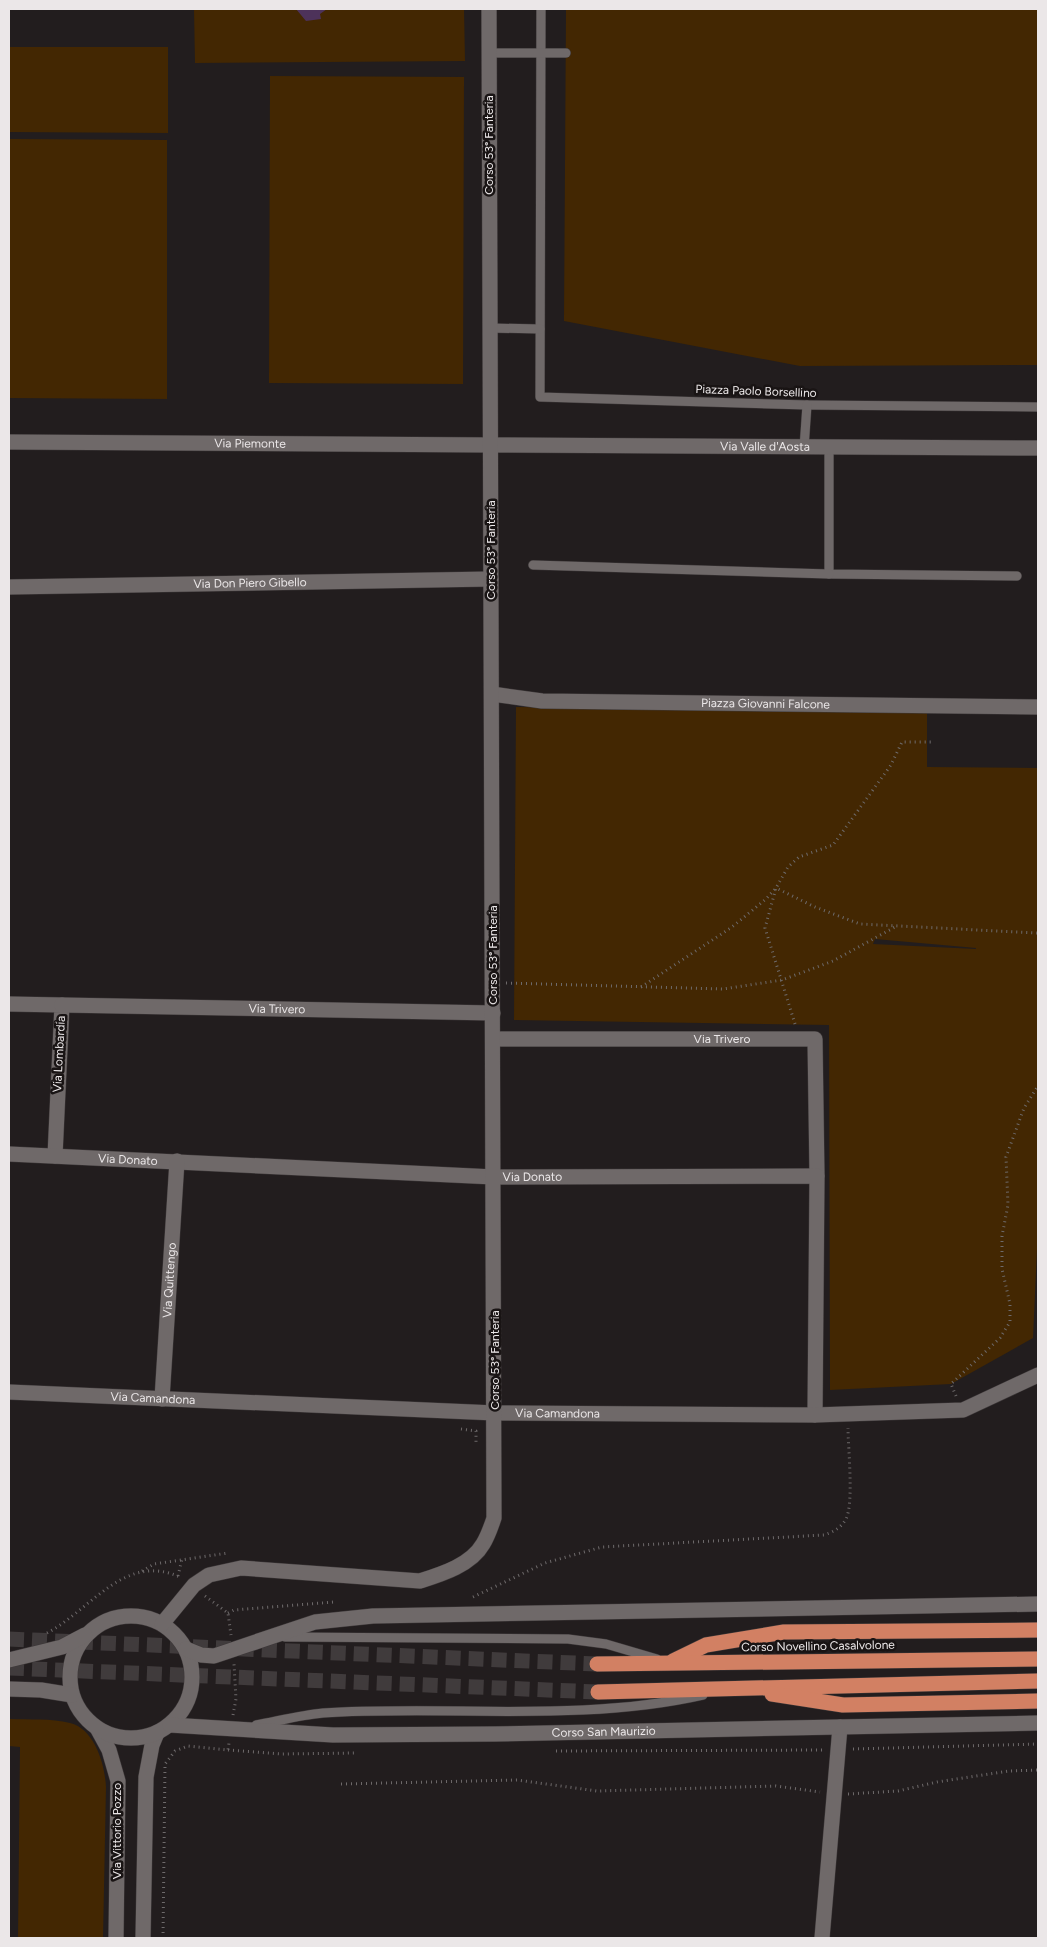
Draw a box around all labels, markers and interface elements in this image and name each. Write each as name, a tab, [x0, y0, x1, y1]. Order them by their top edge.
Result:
street label: Corso 53° Fanteria	[482, 95, 496, 195]
street label: Piazza Paolo Borsellino	[695, 382, 817, 400]
street label: Via Piemonte	[214, 436, 286, 451]
street label: Via Valle d'Aosta	[720, 439, 810, 454]
street label: Corso 53° Fanteria	[484, 500, 498, 600]
street label: Via Don Piero Gibello	[193, 575, 307, 591]
street label: Piazza Giovanni Falcone	[701, 696, 830, 711]
street label: Corso 53° Fanteria	[486, 905, 500, 1005]
street label: Via Trivero	[248, 1001, 306, 1017]
street label: Via Lombardia	[50, 1015, 68, 1093]
street label: Via Trivero	[694, 1032, 750, 1046]
street label: Via Donato	[98, 1151, 158, 1168]
street label: Via Donato	[503, 1170, 562, 1184]
street label: Via Quittengo	[160, 1242, 179, 1318]
street label: Corso 53° Fanteria	[488, 1310, 502, 1410]
street label: Via Camandona	[110, 1389, 196, 1407]
street label: Via Camandona	[515, 1406, 600, 1421]
street label: Corso Novellino Casalvolone	[741, 1638, 895, 1654]
street label: Corso San Maurizio	[552, 1724, 656, 1740]
street label: Via Vittorio Pozzo	[110, 1783, 124, 1879]

